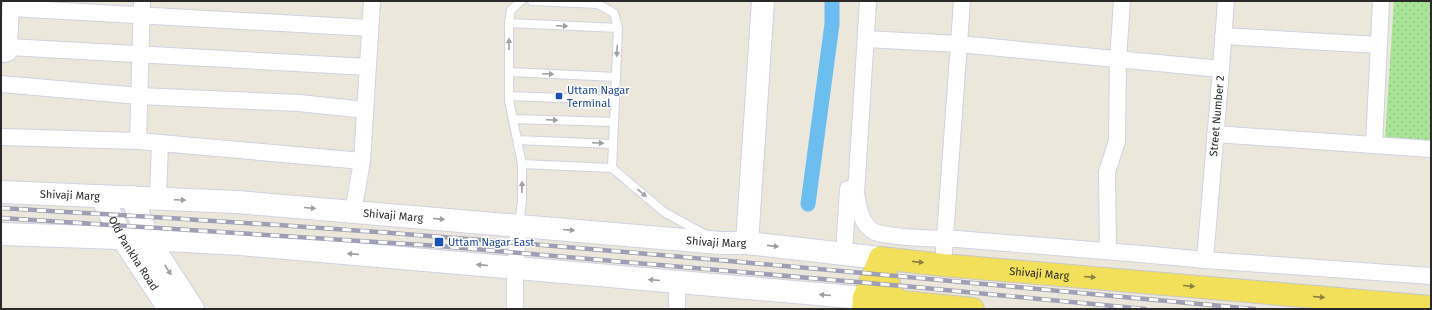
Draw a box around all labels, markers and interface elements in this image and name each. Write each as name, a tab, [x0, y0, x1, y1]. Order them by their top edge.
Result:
one-way arrow	[556, 22, 568, 29]
one-way arrow	[506, 37, 512, 50]
one-way arrow	[614, 45, 621, 57]
one-way arrow	[542, 71, 555, 77]
street label: Street Number 2	[1207, 75, 1227, 157]
place label: Uttam Nagar Terminal	[567, 84, 630, 110]
marker: Uttam Nagar Terminal	[554, 91, 564, 101]
one-way arrow	[546, 117, 559, 123]
one-way arrow	[592, 140, 605, 146]
one-way arrow	[519, 180, 525, 193]
street label: Shivaji Marg	[40, 187, 101, 203]
one-way arrow	[636, 188, 647, 197]
one-way arrow	[174, 197, 187, 203]
one-way arrow	[303, 205, 316, 212]
street label: Shivaji Marg	[363, 206, 424, 224]
street label: Old Pankha Road	[106, 214, 161, 293]
one-way arrow	[433, 216, 445, 223]
one-way arrow	[563, 227, 575, 234]
street label: Shivaji Marg	[686, 234, 746, 250]
marker: Uttam Nagar East	[433, 236, 445, 248]
place label: Uttam Nagar East	[448, 236, 534, 249]
one-way arrow	[767, 242, 779, 249]
one-way arrow	[347, 251, 359, 257]
one-way arrow	[912, 259, 924, 265]
one-way arrow	[476, 262, 488, 269]
one-way arrow	[164, 264, 171, 276]
street label: Shivaji Marg	[1009, 264, 1070, 282]
one-way arrow	[1084, 274, 1096, 281]
one-way arrow	[648, 277, 660, 284]
one-way arrow	[1183, 282, 1195, 289]
one-way arrow	[819, 292, 831, 298]
one-way arrow	[1313, 294, 1325, 300]

